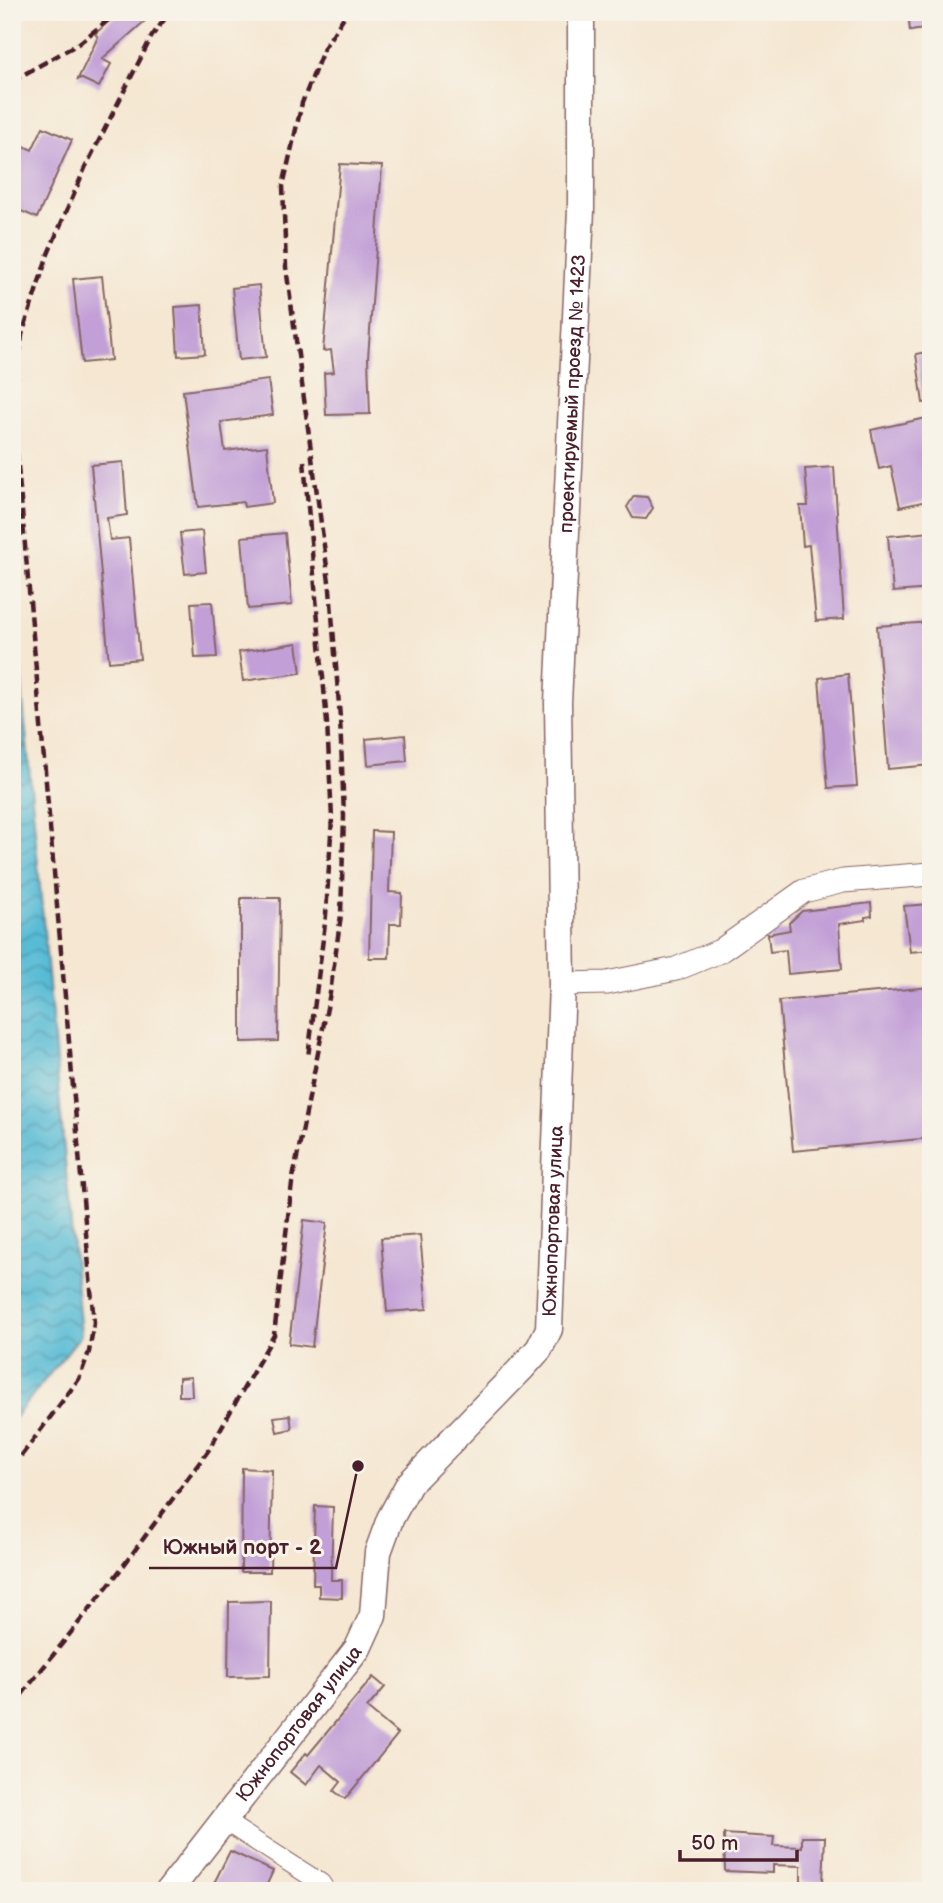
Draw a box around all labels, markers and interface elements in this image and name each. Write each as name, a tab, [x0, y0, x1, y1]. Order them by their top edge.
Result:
street label: проектируемый проезд № 1423	[554, 254, 590, 534]
street label: Южнопортовая улица	[538, 1125, 568, 1317]
callout: Южный порт - 2	[149, 1526, 336, 1568]
text: Южный порт - 2	[162, 1535, 322, 1560]
street label: Южнопортовая улица	[231, 1641, 367, 1806]
scale bar	[680, 1819, 798, 1863]
text: 50 m	[691, 1831, 738, 1856]

